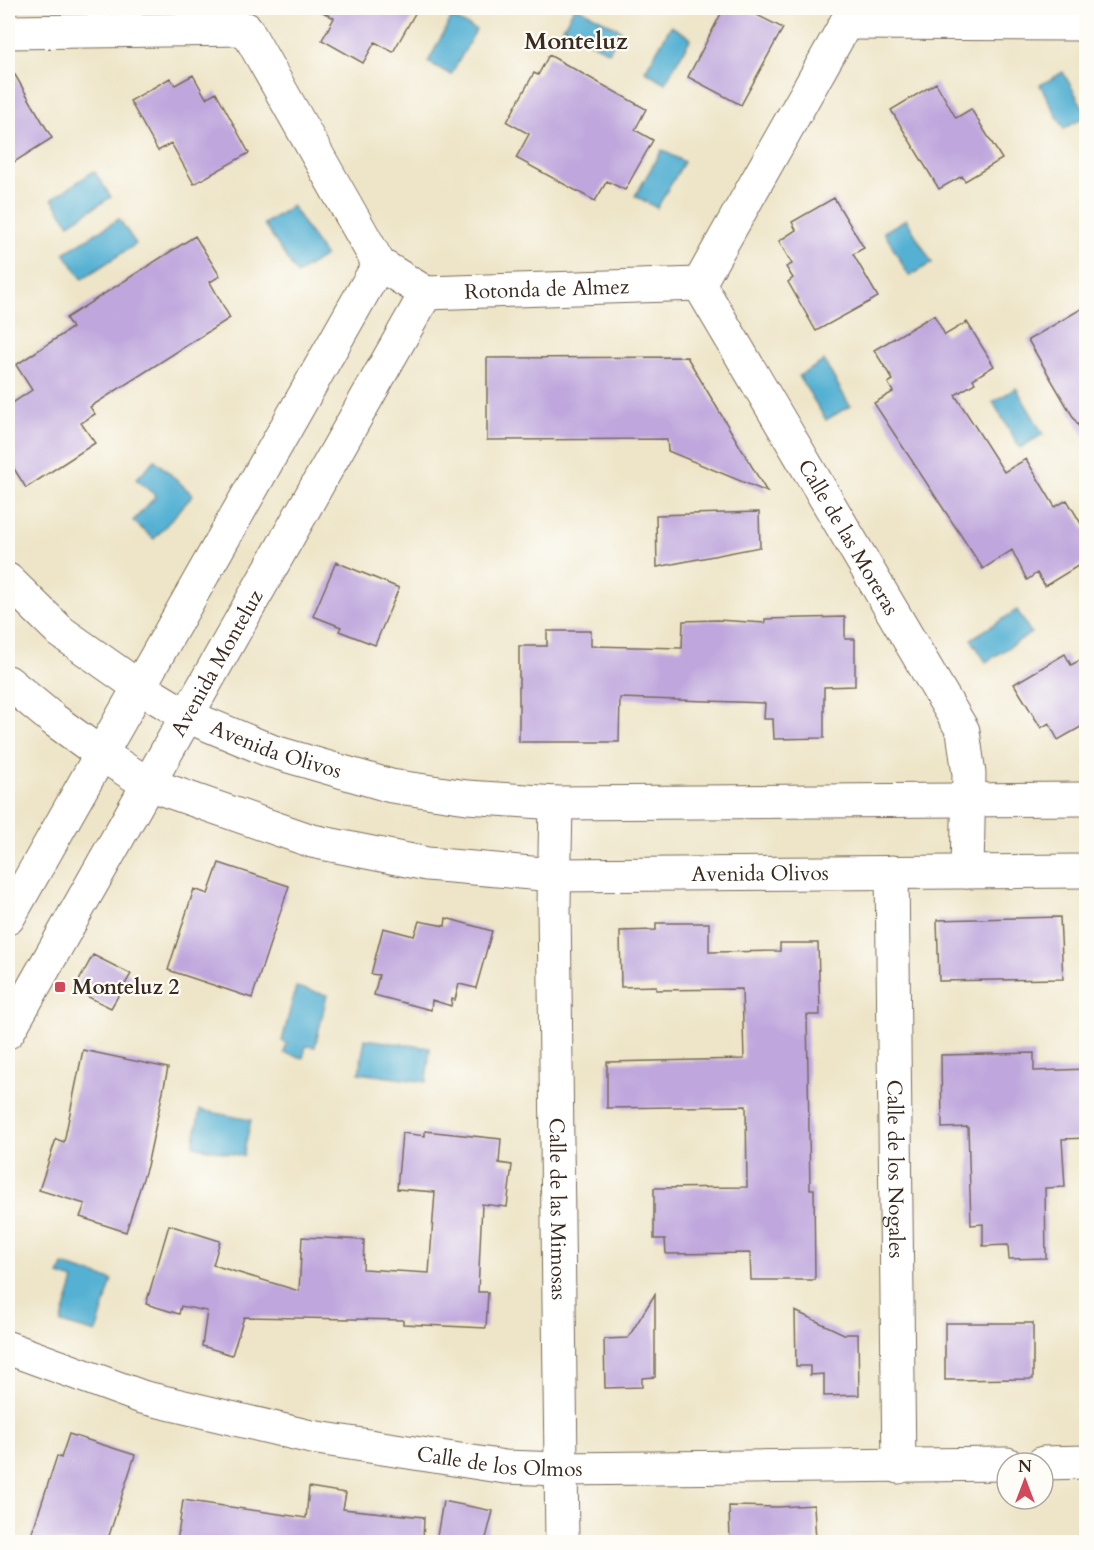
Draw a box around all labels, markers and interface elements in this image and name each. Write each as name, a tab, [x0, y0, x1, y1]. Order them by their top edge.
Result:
district label: Monteluz	[524, 25, 628, 58]
street label: Rotonda de Almez	[464, 272, 630, 306]
street label: Calle de las Moreras	[791, 454, 906, 621]
street label: Avenida Monteluz	[164, 584, 270, 742]
street label: Avenida Olivos	[206, 713, 345, 785]
street label: Avenida Olivos	[691, 858, 829, 888]
place label: Monteluz 2	[72, 973, 180, 1002]
marker: Monteluz 2	[53, 980, 67, 994]
street label: Calle de los Nogales	[880, 1079, 911, 1259]
street label: Calle de las Mimosas	[542, 1118, 573, 1300]
street label: Calle de los Olmos	[415, 1439, 583, 1484]
north arrow	[995, 1451, 1055, 1511]
text: N	[1018, 1456, 1032, 1478]

